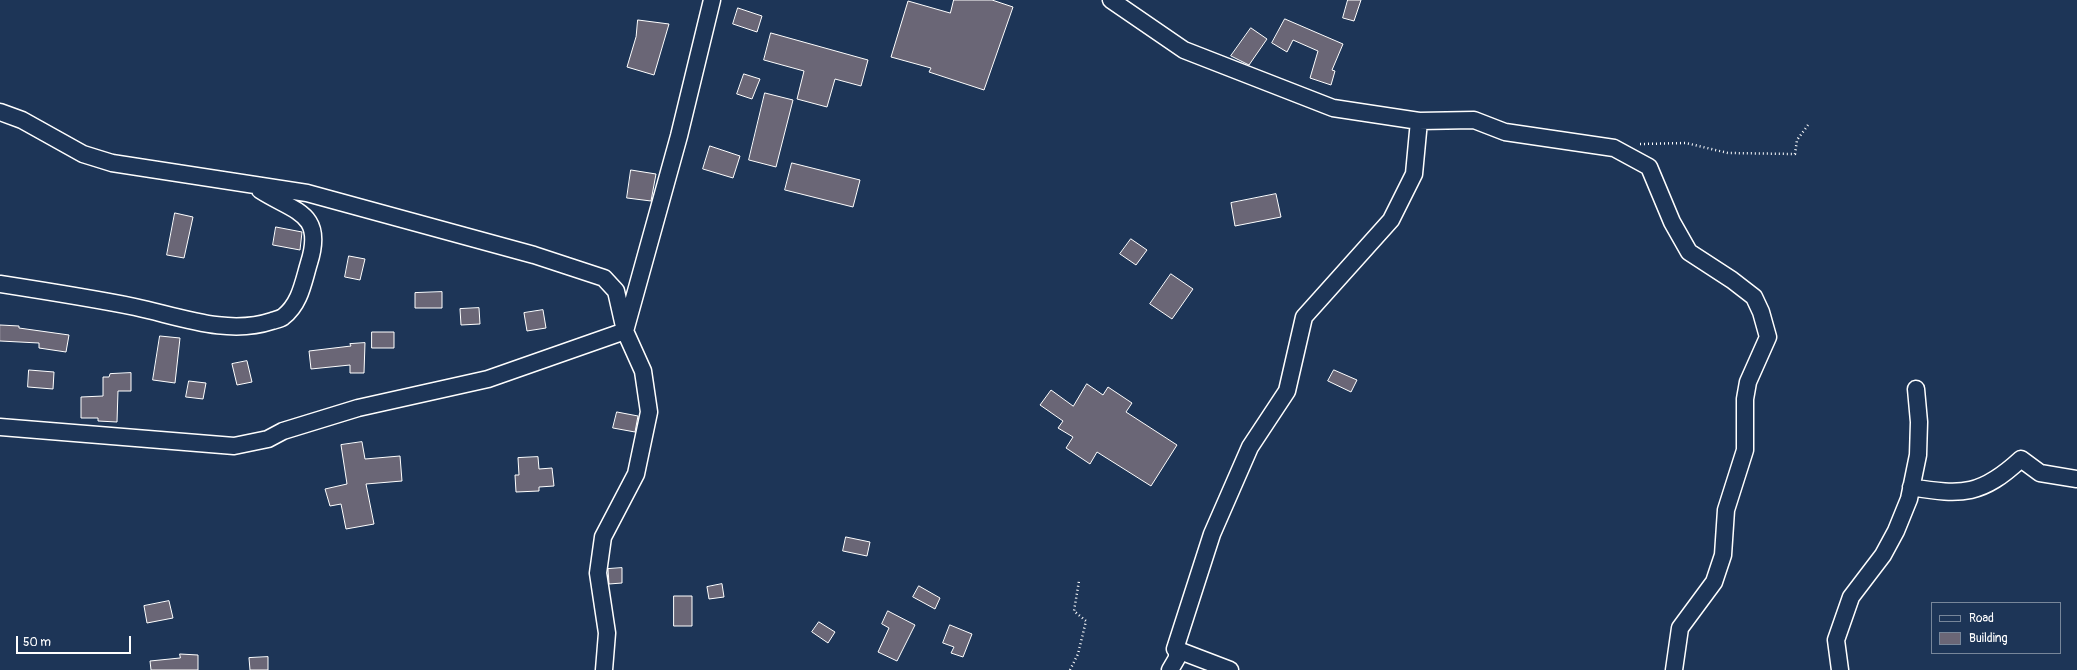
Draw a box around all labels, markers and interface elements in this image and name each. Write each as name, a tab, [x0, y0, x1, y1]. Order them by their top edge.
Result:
legend	[1931, 602, 2061, 654]
text: Road	[1969, 611, 1994, 626]
scale bar	[18, 628, 133, 654]
text: Building	[1969, 631, 2008, 646]
text: 50 m	[23, 635, 51, 650]

